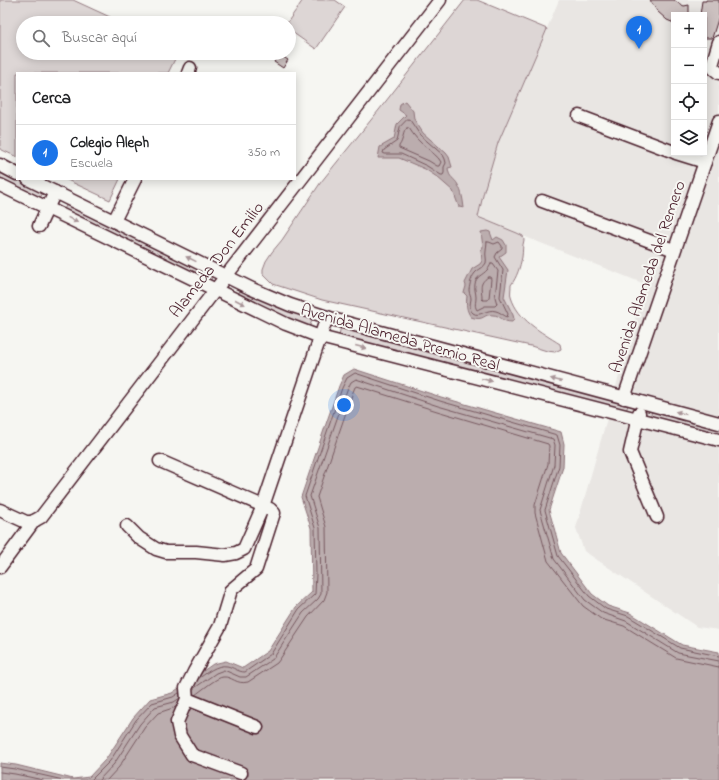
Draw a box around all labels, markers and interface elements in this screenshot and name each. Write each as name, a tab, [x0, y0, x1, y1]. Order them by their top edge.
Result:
map controls	[671, 12, 707, 156]
button: +	[671, 12, 707, 48]
search box	[16, 16, 296, 60]
pin: 1	[626, 16, 652, 49]
icon: search	[30, 27, 52, 49]
text: Buscar aquí	[62, 27, 137, 49]
button: −	[671, 48, 707, 84]
button: locate	[671, 84, 707, 120]
text: Cerca	[32, 86, 71, 111]
button: layers	[671, 120, 707, 156]
text: Colegio Aleph	[70, 132, 149, 154]
text: 1	[43, 143, 47, 162]
text: 350 m	[248, 143, 280, 162]
text: Escuela	[70, 154, 113, 173]
street label: Avenida Alameda del Remero	[603, 177, 693, 377]
street label: Alameda Don Emilio	[164, 196, 271, 323]
one-way arrow	[67, 217, 79, 223]
one-way arrow	[185, 256, 196, 262]
street label: Avenida Alameda Premio Real	[298, 298, 503, 378]
one-way arrow	[234, 299, 246, 305]
one-way arrow	[356, 344, 368, 350]
one-way arrow	[549, 377, 561, 383]
one-way arrow	[481, 378, 493, 384]
your location	[334, 395, 354, 415]
one-way arrow	[675, 410, 688, 416]

